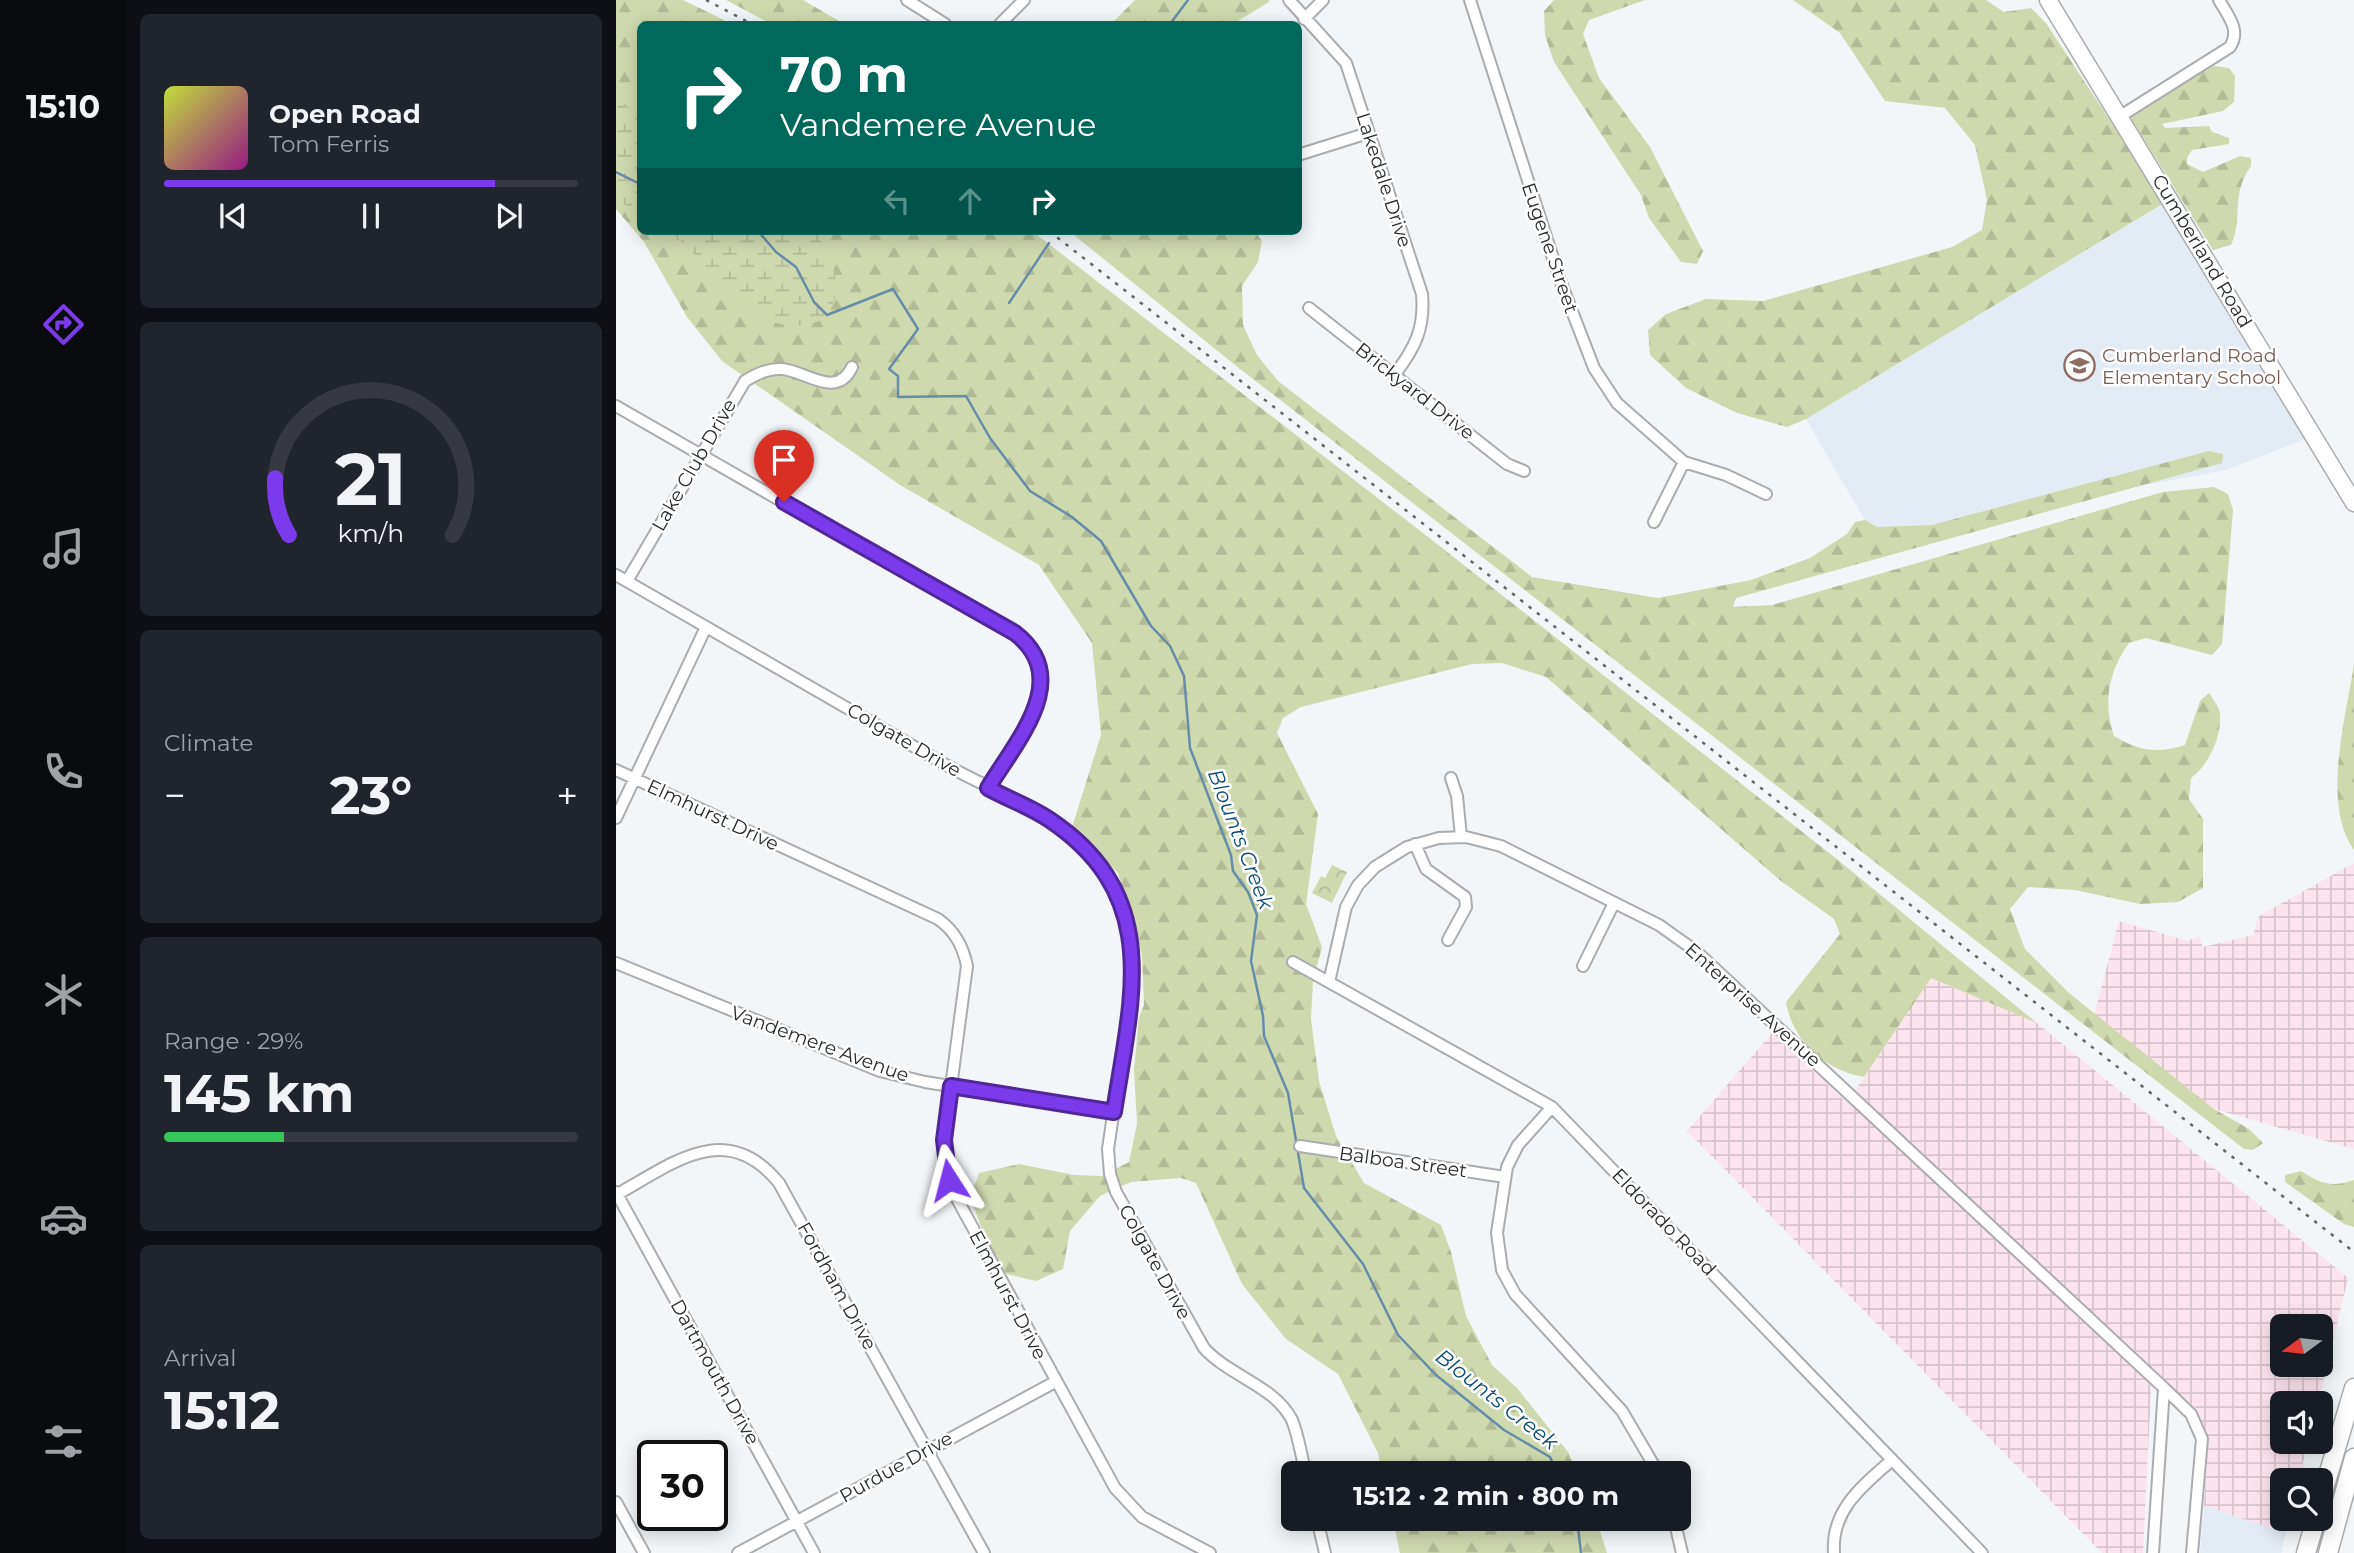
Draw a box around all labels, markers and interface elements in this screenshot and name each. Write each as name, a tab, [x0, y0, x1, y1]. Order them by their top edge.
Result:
text: 70 m	[780, 45, 908, 104]
icon: right	[665, 49, 756, 140]
text: 15:10	[26, 87, 100, 126]
text: Open Road	[269, 98, 421, 130]
text: Vandemere Avenue	[780, 105, 1096, 144]
street label: Lakedale Drive	[1351, 110, 1417, 250]
text: Tom Ferris	[269, 130, 389, 158]
street label: Cumberland Road	[2147, 170, 2257, 332]
street label: Eugene Street	[1517, 180, 1583, 317]
icon: left	[878, 182, 916, 220]
icon: ahead	[951, 182, 989, 220]
icon: right	[1024, 182, 1062, 220]
icon: previous	[214, 197, 252, 235]
icon: pause	[352, 197, 390, 235]
icon: next	[490, 197, 528, 235]
icon: directions	[39, 300, 88, 349]
street label: Brickyard Drive	[1351, 337, 1479, 445]
place label: Cumberland Road Elementary School	[2102, 344, 2281, 389]
school or university icon: Cumberland Road Elementary School	[2062, 349, 2096, 383]
street label: Lake Club Drive	[647, 395, 741, 535]
pin	[754, 430, 814, 502]
text: 21	[335, 435, 407, 523]
icon: arrive	[765, 441, 803, 479]
text: km/h	[338, 517, 404, 547]
icon: music	[39, 524, 88, 573]
street label: Colgate Drive	[843, 698, 965, 782]
text: Climate	[164, 729, 253, 757]
icon: phone	[39, 747, 88, 796]
text: 23°	[330, 764, 412, 827]
water label: Blounts Creek	[1203, 765, 1280, 914]
text: −	[164, 772, 186, 819]
text: +	[556, 772, 578, 819]
street label: Elmhurst Drive	[643, 774, 783, 856]
street label: Enterprise Avenue	[1680, 938, 1826, 1072]
icon: climate	[39, 970, 88, 1019]
street label: Vandemere Avenue	[728, 1001, 912, 1087]
text: Range · 29%	[164, 1027, 303, 1055]
text: 145 km	[164, 1062, 354, 1125]
street label: Balboa Street	[1338, 1142, 1469, 1182]
position arrow	[912, 1143, 986, 1217]
street label: Eldorado Road	[1607, 1164, 1721, 1280]
icon: car	[39, 1194, 88, 1243]
street label: Colgate Drive	[1114, 1201, 1196, 1323]
street label: Fordham Drive	[792, 1218, 882, 1354]
street label: Elmhurst Drive	[964, 1227, 1052, 1363]
street label: Dartmouth Drive	[666, 1295, 764, 1449]
north arrow	[2270, 1314, 2333, 1377]
map controls	[2270, 1314, 2333, 1531]
water label: Blounts Creek	[1431, 1343, 1564, 1455]
text: Arrival	[164, 1344, 237, 1372]
text: 15:12	[164, 1379, 280, 1442]
button: sound	[2270, 1391, 2333, 1454]
icon: filters	[39, 1417, 88, 1466]
street label: Purdue Drive	[835, 1426, 957, 1508]
speed limit sign: 30	[637, 1440, 728, 1531]
button: search	[2270, 1468, 2333, 1531]
text: 15:12 · 2 min · 800 m	[1353, 1480, 1619, 1512]

